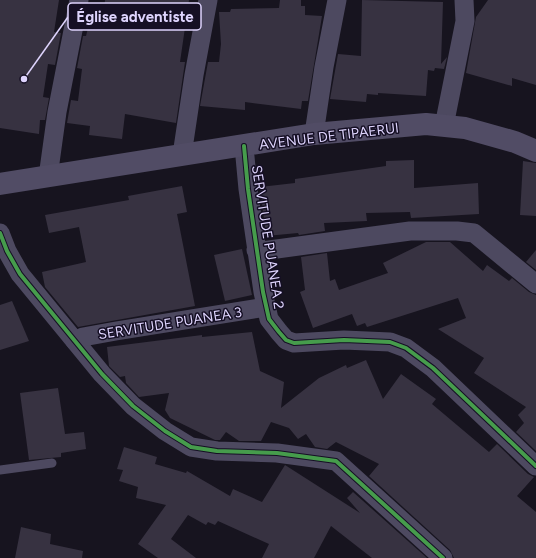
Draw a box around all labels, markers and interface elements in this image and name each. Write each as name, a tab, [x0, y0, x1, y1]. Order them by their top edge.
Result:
callout: Église adventiste	[68, 3, 201, 30]
text: Église adventiste	[76, 8, 194, 26]
street label: AVENUE DE TIPAERUI	[258, 119, 400, 153]
street label: SERVITUDE PUANEA 2	[248, 164, 287, 310]
street label: SERVITUDE PUANEA 3	[97, 304, 243, 343]

